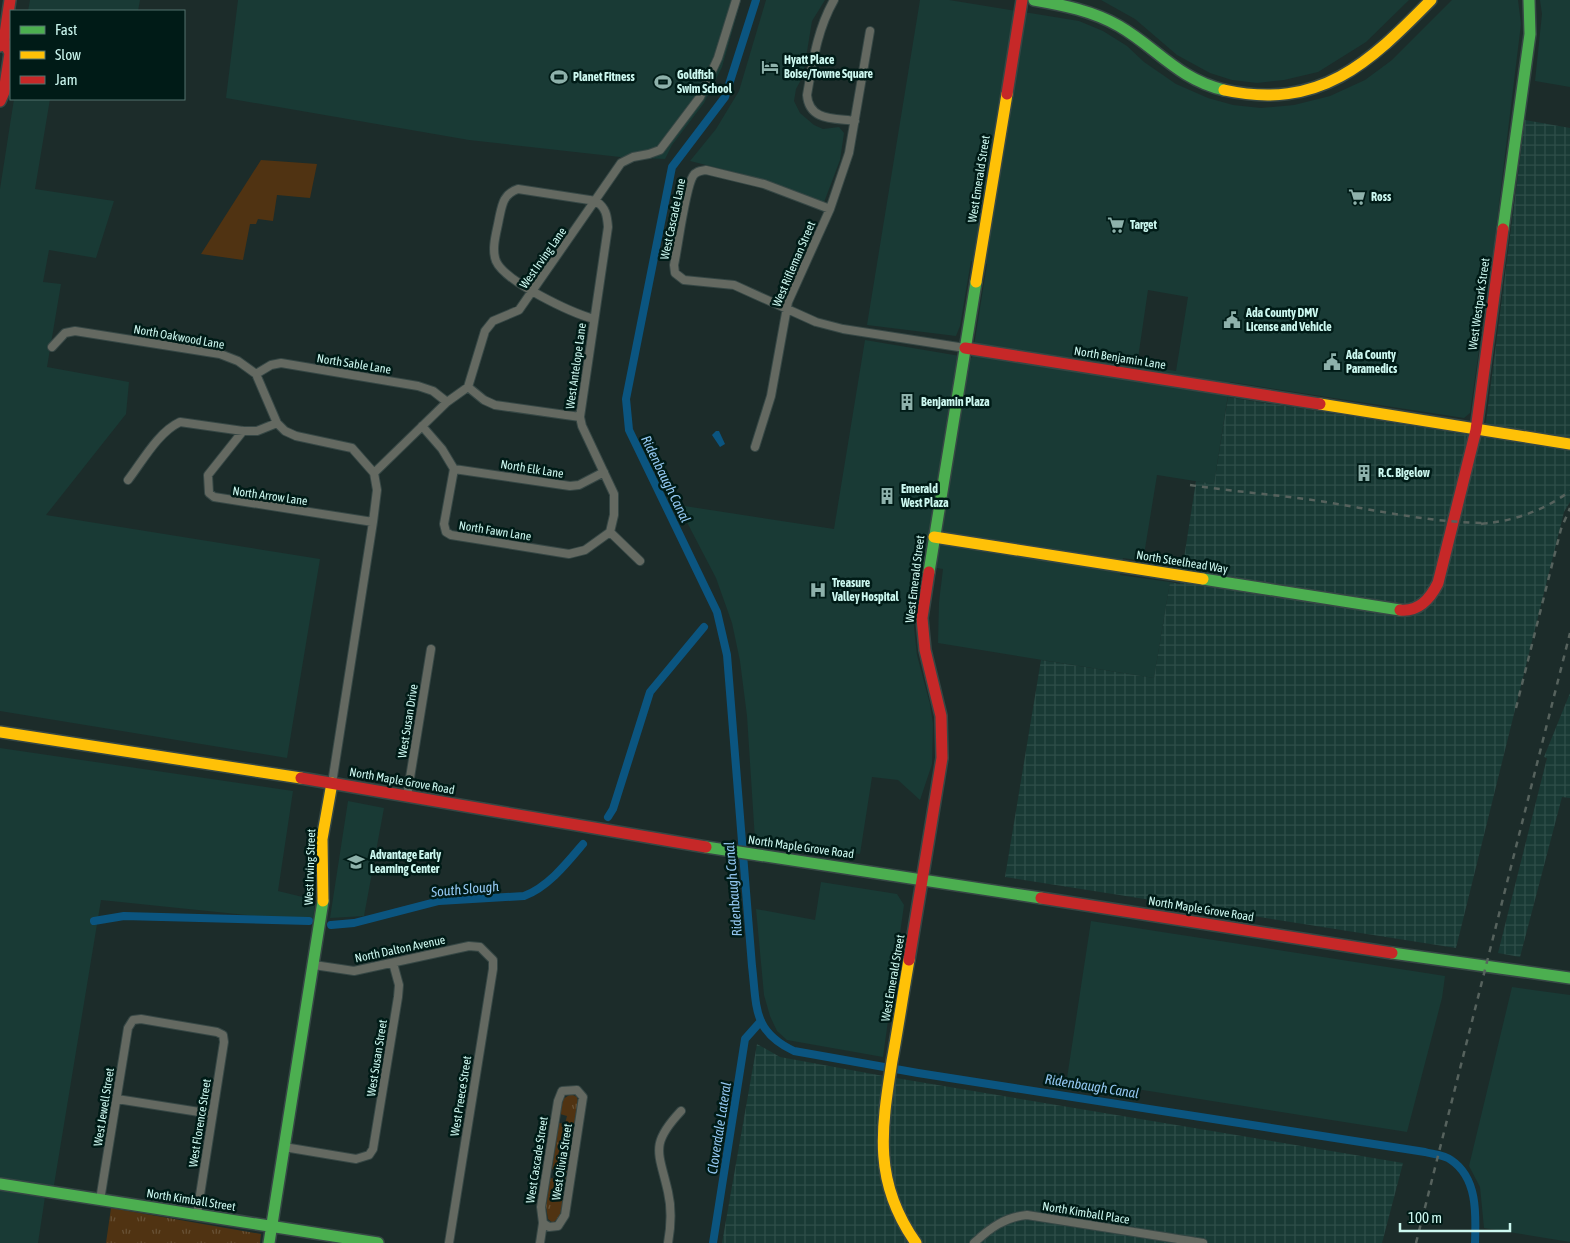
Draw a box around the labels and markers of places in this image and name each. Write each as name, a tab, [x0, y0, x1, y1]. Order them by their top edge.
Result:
place label: Hyatt Place Boise/Towne Square	[784, 53, 874, 81]
hotel icon: Hyatt Place Boise/Towne Square	[760, 57, 780, 77]
sports icon: Planet Fitness	[549, 67, 569, 87]
place label: Goldfish Swim School	[677, 68, 733, 96]
place label: Planet Fitness	[573, 70, 636, 84]
sports icon: Goldfish Swim School	[653, 72, 673, 92]
supermarket icon: Ross	[1347, 187, 1367, 207]
place label: Ross	[1371, 190, 1392, 204]
supermarket icon: Target	[1106, 215, 1126, 235]
place label: Target	[1130, 218, 1158, 232]
place label: Ada County DMV License and Vehicle	[1245, 306, 1332, 334]
public building icon: Ada County DMV License and Vehicle	[1222, 310, 1242, 330]
place label: Ada County Paramedics	[1345, 348, 1398, 376]
public building icon: Ada County Paramedics	[1322, 352, 1342, 372]
building icon: Benjamin Plaza	[897, 392, 917, 412]
place label: Benjamin Plaza	[921, 395, 990, 409]
building icon: R.C. Bigelow	[1354, 463, 1374, 483]
place label: R.C. Bigelow	[1378, 466, 1431, 480]
place label: Emerald West Plaza	[900, 482, 949, 510]
building icon: Emerald West Plaza	[877, 486, 897, 506]
place label: Treasure Valley Hospital	[831, 576, 900, 604]
hospital icon: Treasure Valley Hospital	[808, 580, 828, 600]
place label: Advantage Early Learning Center	[369, 848, 441, 876]
school or university icon: Advantage Early Learning Center	[346, 852, 366, 872]

